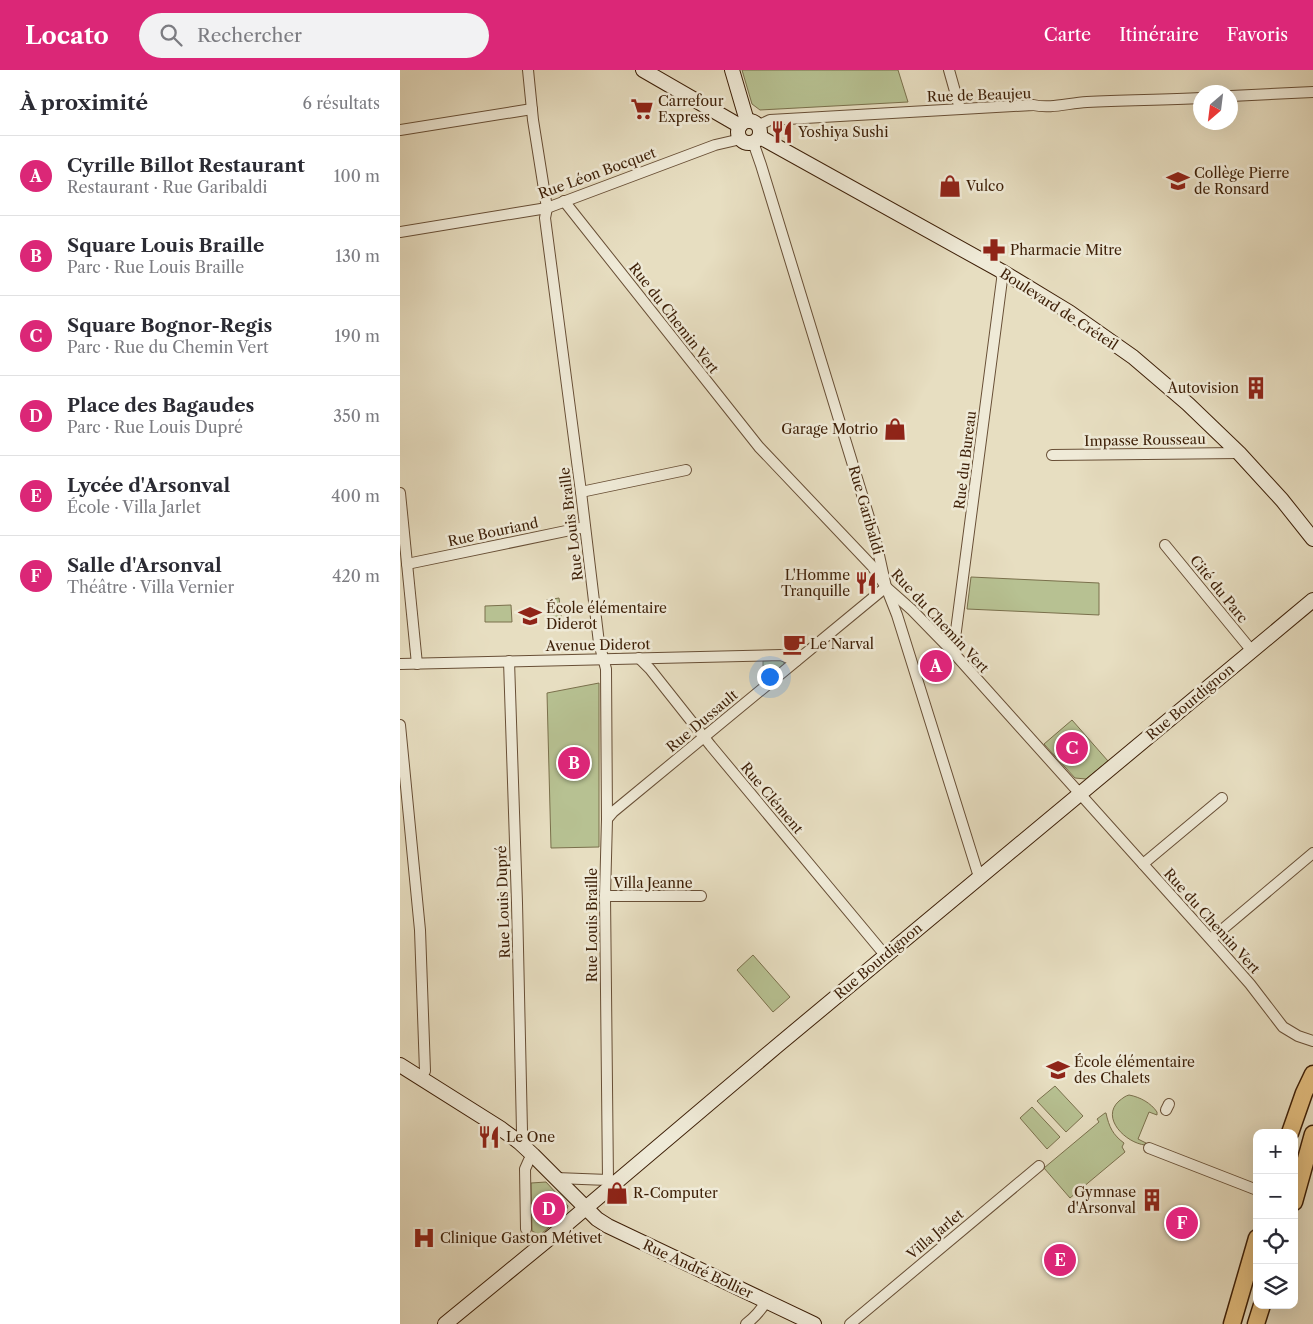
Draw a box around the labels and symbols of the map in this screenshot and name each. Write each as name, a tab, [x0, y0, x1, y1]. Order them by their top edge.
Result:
street label: Rue de Beaujeu	[926, 84, 1032, 106]
north arrow	[1193, 85, 1238, 130]
place label: Carrefour Express	[658, 92, 724, 126]
supermarket icon: Carrefour Express	[629, 96, 655, 122]
restaurant icon: Yoshiya Sushi	[769, 119, 795, 145]
place label: Yoshiya Sushi	[797, 123, 888, 141]
street label: Rue Léon Bocquet	[536, 143, 658, 203]
place label: Collège Pierre de Ronsard	[1194, 164, 1289, 198]
school or university icon: Collège Pierre de Ronsard	[1165, 168, 1191, 194]
shop icon: Vulco	[937, 173, 963, 199]
place label: Vulco	[965, 177, 1004, 195]
pharmacy icon: Pharmacie Mitre	[981, 237, 1007, 263]
place label: Pharmacie Mitre	[1010, 241, 1122, 259]
street label: Rue du Chemin Vert	[625, 259, 723, 377]
street label: Boulevard de Créteil	[997, 264, 1121, 354]
building icon: Autovision	[1243, 375, 1269, 401]
place label: Autovision	[1167, 379, 1239, 397]
street label: Rue du Bureau	[950, 409, 980, 510]
shop icon: Garage Motrio	[882, 416, 908, 442]
place label: Garage Motrio	[781, 420, 878, 438]
street label: Impasse Rousseau	[1084, 430, 1206, 450]
street label: Rue Garibaldi	[845, 463, 887, 557]
street label: Rue Louis Braille	[555, 466, 587, 582]
street label: Rue Bouriand	[446, 514, 540, 550]
street label: Cité du Parc	[1186, 551, 1252, 627]
street label: Rue du Chemin Vert	[887, 565, 993, 677]
place label: L'Homme Tranquille	[781, 566, 850, 600]
restaurant icon: L'Homme Tranquille	[853, 570, 879, 596]
place label: École élémentaire Diderot	[546, 599, 667, 633]
school or university icon: École élémentaire Diderot	[517, 603, 543, 629]
cafe icon: Le Narval	[781, 631, 807, 657]
street label: Avenue Diderot	[544, 635, 651, 655]
place label: Le Narval	[810, 635, 874, 653]
pin: A	[920, 647, 952, 685]
street label: Rue Bourdignon	[1142, 660, 1238, 744]
your location	[757, 664, 783, 690]
street label: Rue Dussault	[663, 686, 741, 756]
pin: C	[1056, 729, 1088, 767]
pin: B	[558, 744, 590, 782]
street label: Rue Clément	[737, 759, 807, 837]
street label: Rue Louis Dupré	[492, 845, 514, 959]
street label: Rue du Chemin Vert	[1160, 865, 1264, 977]
street label: Rue Louis Braille	[583, 868, 601, 982]
street label: Villa Jeanne	[613, 874, 693, 892]
street label: Rue Bourdignon	[830, 919, 926, 1003]
place label: École élémentaire des Chalets	[1074, 1053, 1195, 1087]
school or university icon: École élémentaire des Chalets	[1045, 1057, 1071, 1083]
restaurant icon: Le One	[476, 1124, 502, 1150]
place label: Le One	[506, 1128, 555, 1146]
shop icon: R-Computer	[604, 1180, 630, 1206]
place label: Gymnase d'Arsonval	[1067, 1183, 1136, 1217]
place label: R-Computer	[633, 1184, 718, 1202]
building icon: Gymnase d'Arsonval	[1139, 1187, 1165, 1213]
pin: D	[533, 1190, 565, 1228]
pin: F	[1166, 1204, 1198, 1242]
street label: Villa Jarlet	[902, 1205, 967, 1264]
hospital icon: Clinique Gaston Métivet	[411, 1225, 437, 1251]
place label: Clinique Gaston Métivet	[440, 1229, 602, 1247]
street label: Rue André Bollier	[640, 1236, 756, 1302]
pin: E	[1044, 1241, 1076, 1279]

